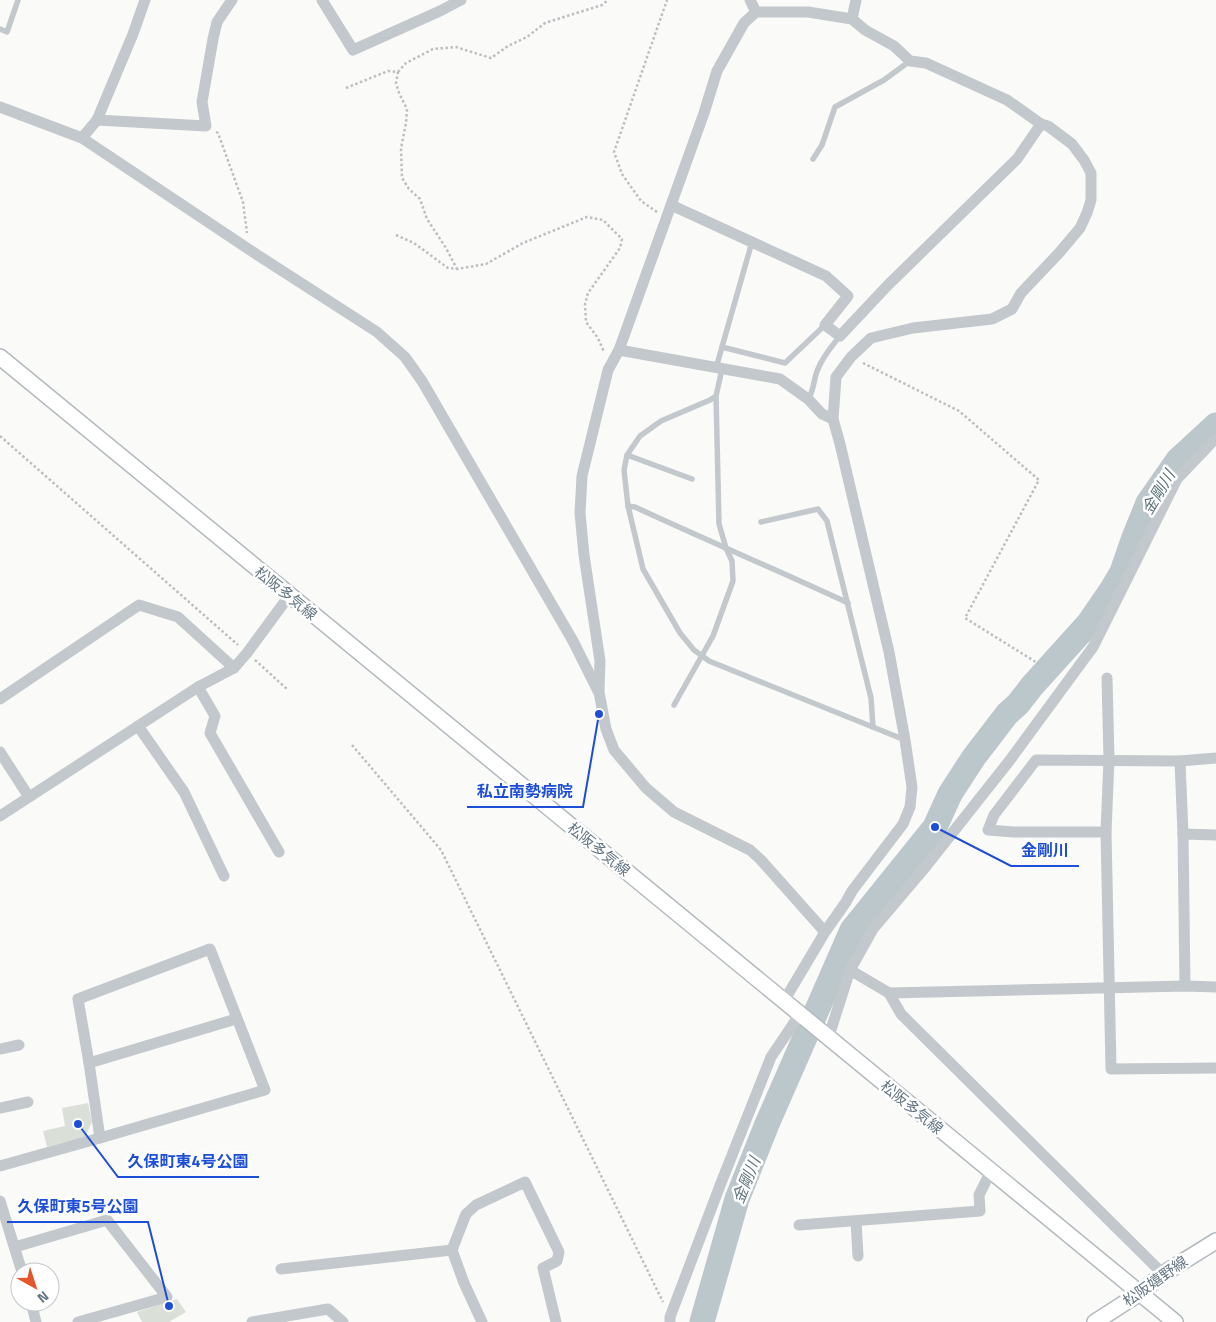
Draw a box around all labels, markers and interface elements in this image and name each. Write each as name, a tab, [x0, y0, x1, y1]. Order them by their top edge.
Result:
water label: 金剛川	[1135, 464, 1182, 519]
street label: 松阪多気線	[250, 560, 322, 626]
callout: 私立南勢病院	[467, 776, 583, 807]
text: 私立南勢病院	[477, 779, 573, 803]
street label: 松阪多気線	[563, 816, 635, 882]
callout: 金剛川	[1011, 835, 1079, 866]
text: 金剛川	[1021, 838, 1069, 862]
street label: 松阪多気線	[876, 1074, 948, 1140]
callout: 久保町東4号公園	[118, 1146, 259, 1177]
text: 久保町東4号公園	[128, 1149, 248, 1173]
water label: 金剛川	[726, 1151, 767, 1207]
callout: 久保町東5号公園	[7, 1191, 148, 1222]
text: 久保町東5号公園	[18, 1194, 138, 1218]
street label: 松阪嬉野線	[1118, 1250, 1192, 1312]
north arrow	[10, 1262, 60, 1312]
text: N	[33, 1286, 54, 1309]

